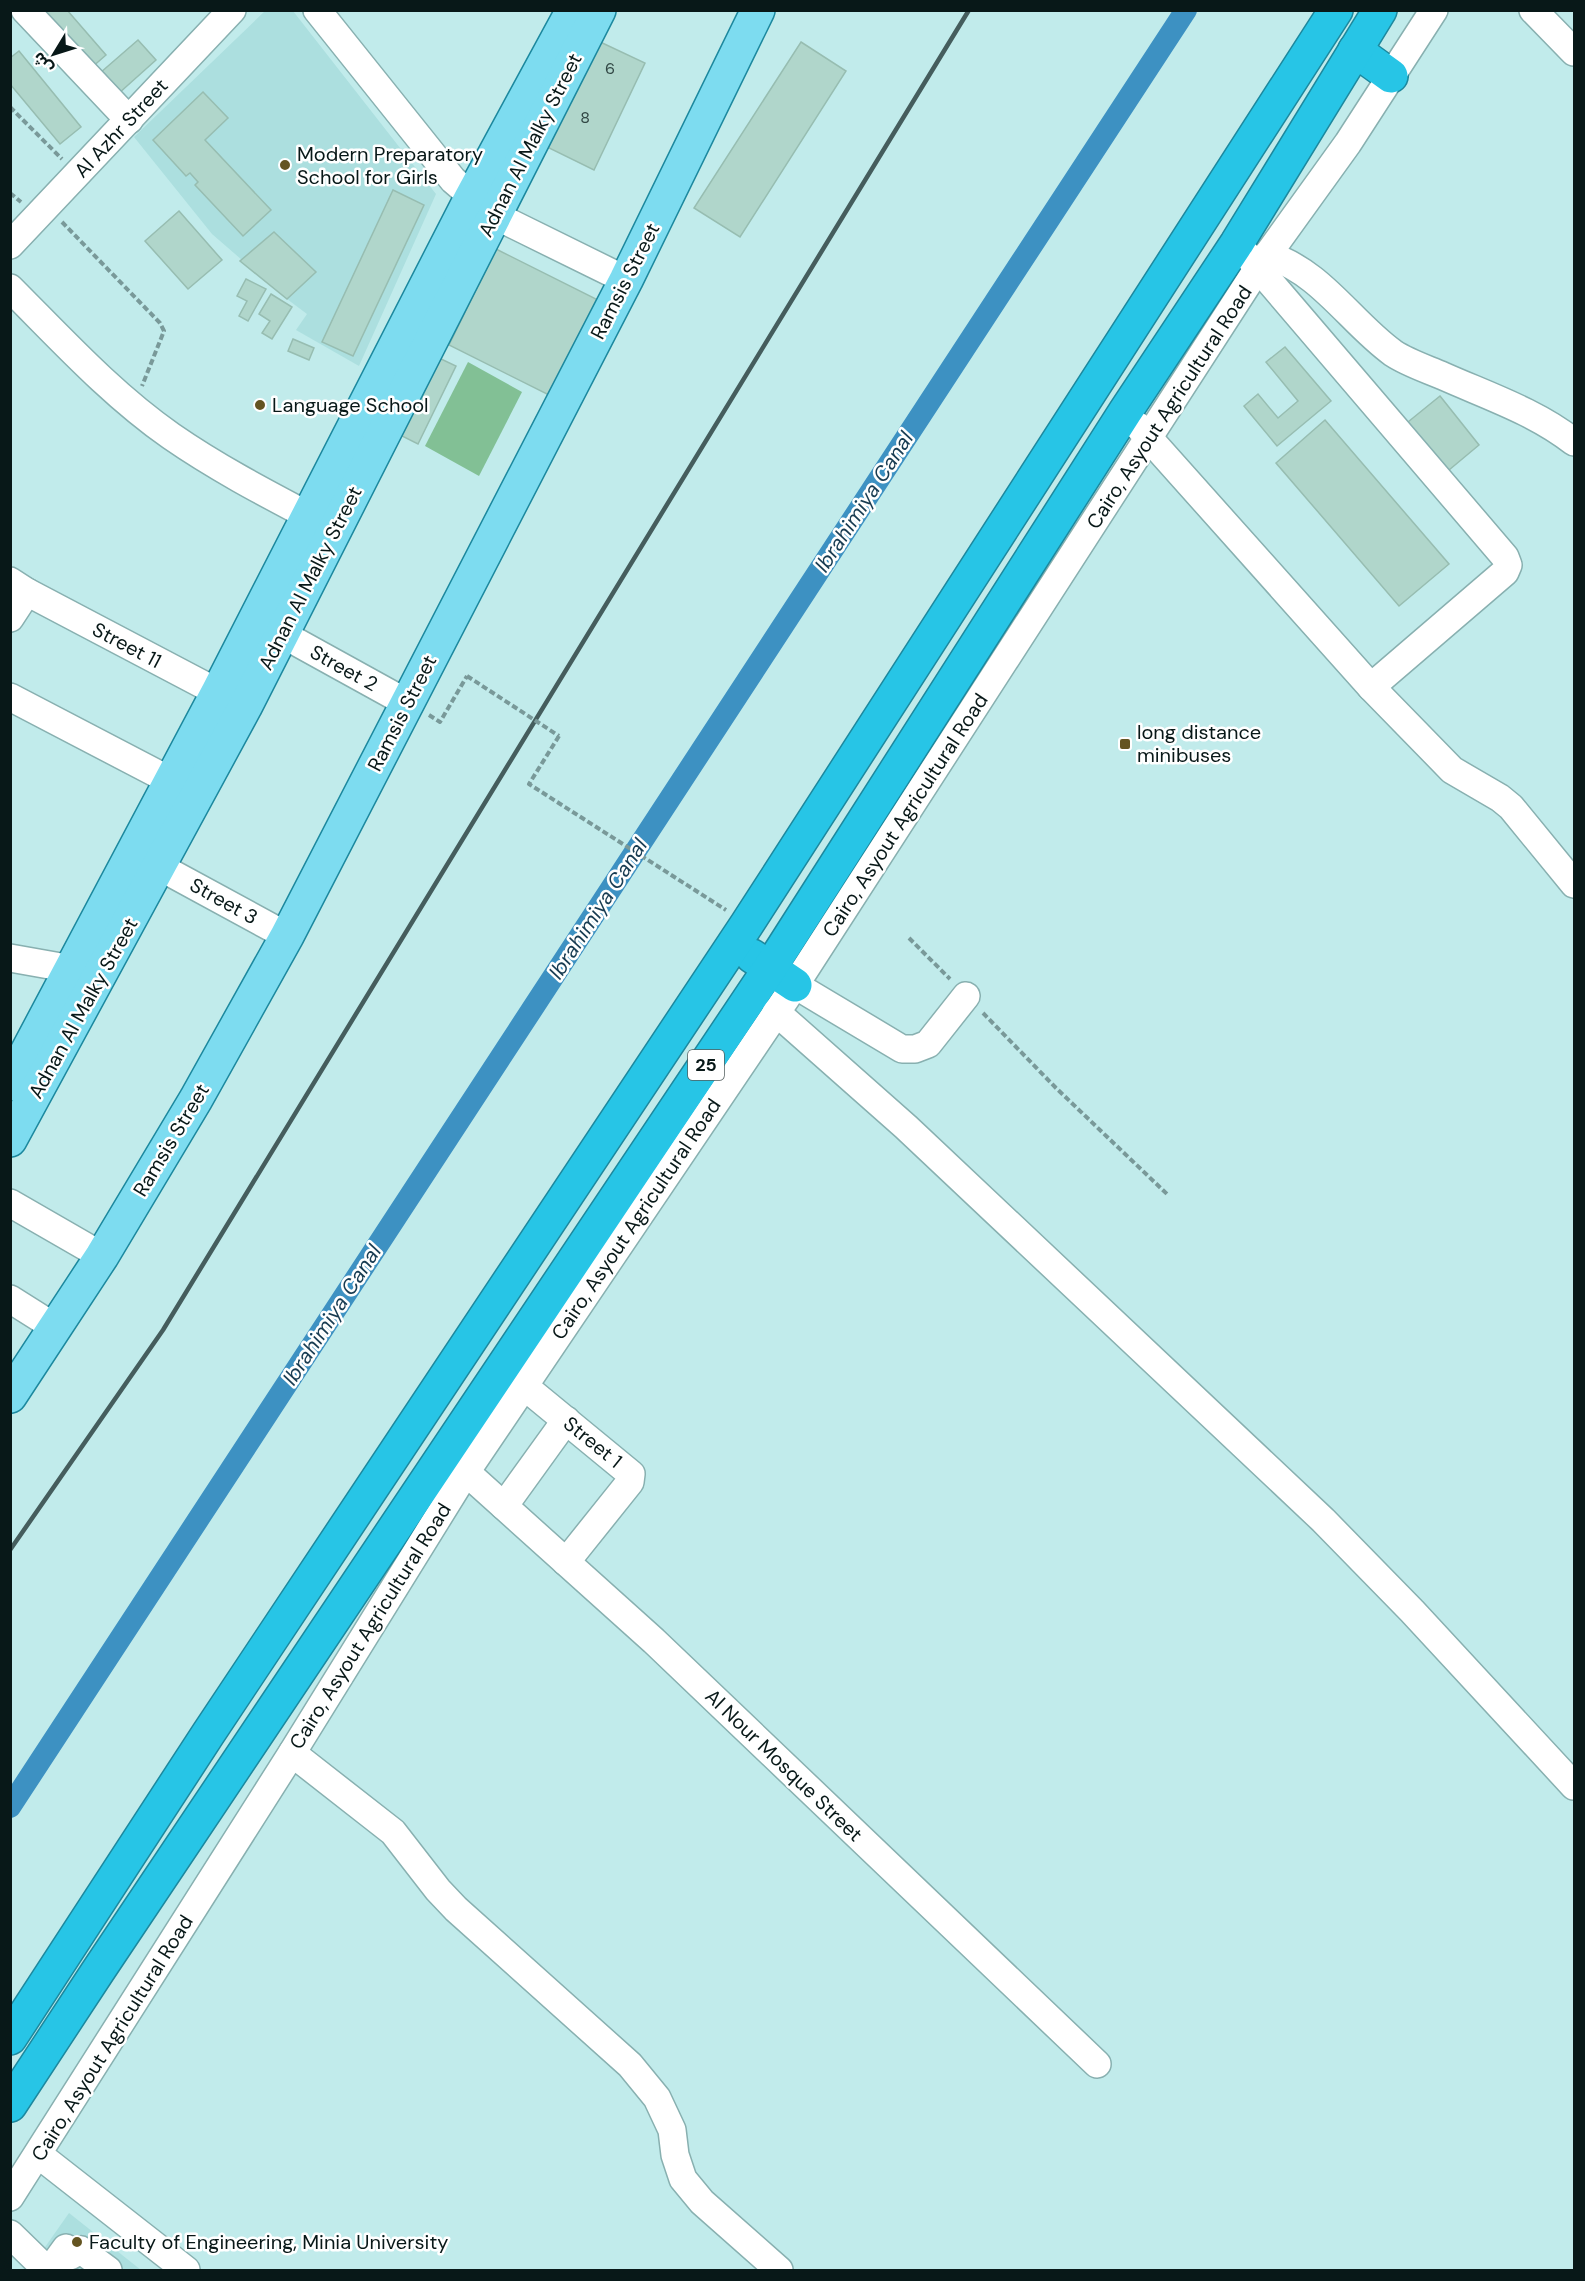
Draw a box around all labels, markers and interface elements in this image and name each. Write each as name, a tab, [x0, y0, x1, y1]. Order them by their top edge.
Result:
north arrow	[24, 24, 84, 84]
text: ش	[28, 48, 58, 78]
street label: Adnan Al Malky Street	[472, 49, 588, 241]
house number: 6	[605, 58, 615, 79]
street label: Al Azhr Street	[68, 73, 174, 183]
house number: 8	[580, 107, 590, 128]
place label: Modern Preparatory School for Girls	[297, 141, 483, 190]
marker: Modern Preparatory School for Girls	[278, 158, 292, 172]
street label: Ramsis Street	[585, 218, 666, 344]
street label: Cairo, Asyout Agricultural Road	[1080, 280, 1258, 534]
place label: Language School	[272, 392, 429, 418]
marker: Language School	[253, 398, 267, 412]
water label: Ibrahimiya Canal	[808, 426, 920, 578]
street label: Adnan Al Malky Street	[252, 482, 368, 674]
street label: Street 11	[88, 616, 166, 674]
street label: Street 2	[306, 639, 382, 697]
street label: Ramsis Street	[362, 650, 443, 776]
street label: Cairo, Asyout Agricultural Road	[816, 688, 994, 942]
place label: long distance minibuses	[1137, 719, 1261, 768]
marker: long distance minibuses	[1118, 737, 1132, 751]
water label: Ibrahimiya Canal	[542, 833, 654, 985]
street label: Street 3	[185, 872, 263, 930]
street label: Adnan Al Malky Street	[22, 913, 144, 1103]
road number: 25	[688, 1050, 724, 1080]
street label: Ramsis Street	[127, 1079, 215, 1201]
street label: Cairo, Asyout Agricultural Road	[545, 1093, 727, 1345]
water label: Ibrahimiya Canal	[276, 1239, 388, 1391]
street label: Street 1	[558, 1410, 628, 1474]
street label: Cairo, Asyout Agricultural Road	[283, 1498, 457, 1754]
street label: Al Nour Mosque Street	[700, 1683, 868, 1847]
street label: Cairo, Asyout Agricultural Road	[25, 1910, 199, 2166]
place label: Faculty of Engineering, Minia University	[89, 2229, 448, 2255]
marker: Faculty of Engineering, Minia University	[70, 2235, 84, 2249]

